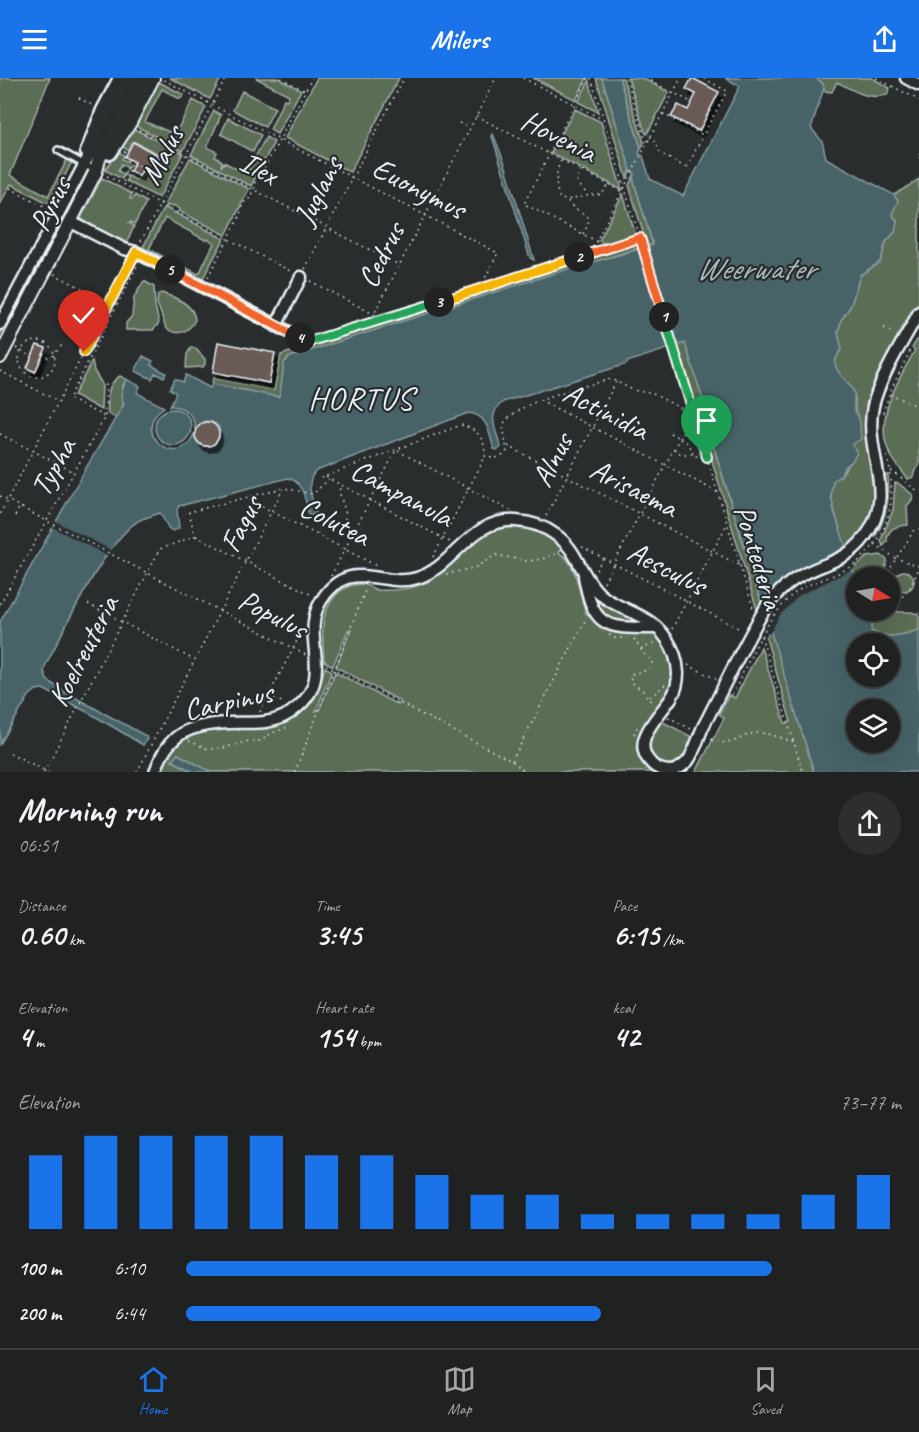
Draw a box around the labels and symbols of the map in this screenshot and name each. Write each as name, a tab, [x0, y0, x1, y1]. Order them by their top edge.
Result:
street label: Hovenia	[515, 101, 605, 172]
street label: Malus	[131, 117, 194, 191]
street label: Ilex	[234, 143, 287, 195]
street label: Juglans	[284, 148, 352, 233]
street label: Euonymus	[366, 149, 474, 229]
street label: Pyrus	[20, 168, 81, 238]
street label: Cedrus	[349, 214, 415, 294]
pin: 2	[564, 242, 594, 272]
water label: Weerwater	[696, 248, 819, 289]
pin: 5	[155, 255, 185, 285]
pin: 3	[424, 287, 454, 317]
pin	[58, 290, 109, 352]
pin: 1	[649, 302, 679, 332]
pin: 4	[285, 323, 315, 353]
street label: Actinidia	[557, 373, 657, 449]
district label: HORTUS	[308, 378, 419, 419]
pin	[681, 395, 732, 457]
street label: Alnus	[523, 424, 583, 493]
street label: Typha	[22, 430, 85, 503]
street label: Campanula	[344, 450, 461, 537]
street label: Arisaema	[584, 450, 686, 527]
street label: Fagus	[211, 487, 272, 558]
street label: Colutea	[294, 487, 378, 556]
street label: Pontederia	[725, 500, 793, 616]
street label: Aesculus	[621, 532, 715, 605]
north arrow	[846, 567, 900, 621]
street label: Populus	[232, 581, 316, 649]
street label: Koelreuteria	[39, 587, 128, 713]
street label: Carpinus	[180, 672, 279, 729]

